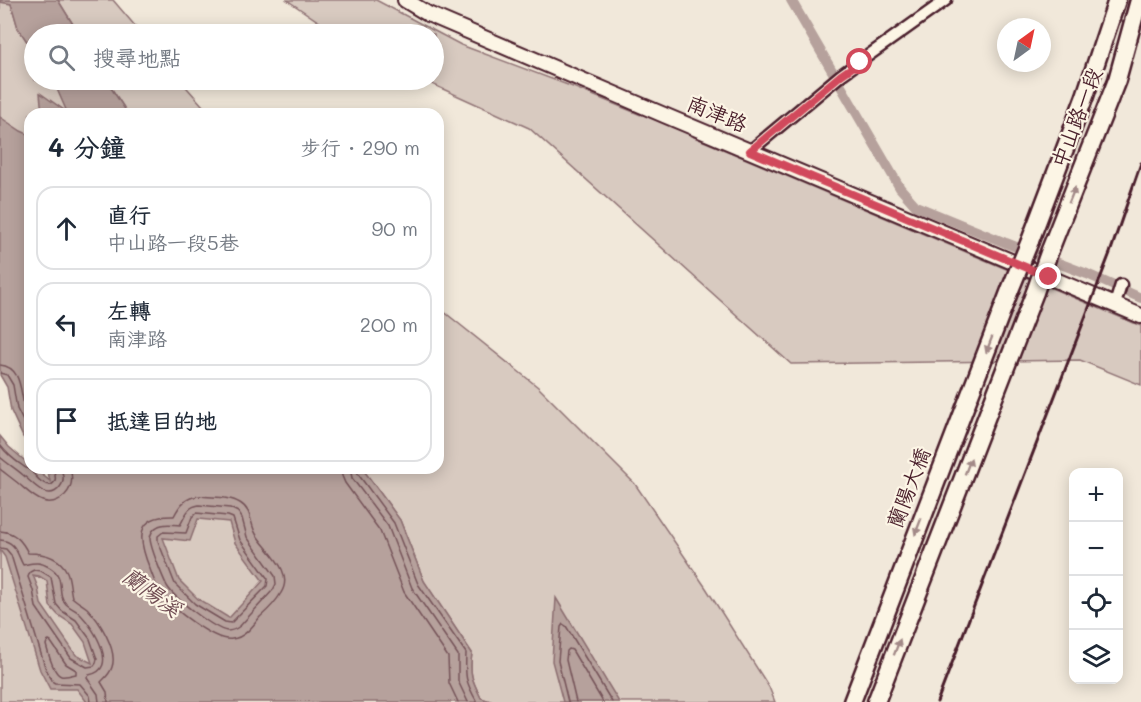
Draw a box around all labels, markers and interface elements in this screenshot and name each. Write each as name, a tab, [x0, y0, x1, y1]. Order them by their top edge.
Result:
north arrow	[997, 18, 1051, 72]
search box	[24, 24, 444, 90]
icon: search	[45, 41, 78, 74]
text: 搜尋地點	[93, 43, 181, 72]
route start	[846, 48, 872, 74]
street label: 中山路一段	[1044, 64, 1107, 171]
street label: 南津路	[683, 88, 752, 137]
text: 4 分鐘	[48, 130, 126, 164]
text: 步行 · 290 m	[301, 134, 420, 160]
one-way arrow	[1067, 186, 1077, 204]
text: 直行	[107, 200, 151, 229]
icon: ahead	[50, 212, 83, 245]
text: 90 m	[372, 215, 418, 241]
text: 中山路一段5巷	[107, 229, 239, 255]
route end	[1035, 263, 1061, 289]
text: 左轉	[107, 296, 151, 325]
icon: left	[50, 308, 83, 341]
text: 200 m	[360, 311, 418, 337]
text: 南津路	[107, 325, 167, 351]
one-way arrow	[984, 336, 993, 354]
icon: arrive	[50, 404, 83, 437]
text: 抵達目的地	[107, 406, 217, 435]
street label: 蘭陽大橋	[880, 443, 935, 532]
one-way arrow	[963, 457, 973, 475]
map controls	[1069, 468, 1123, 684]
button: +	[1069, 468, 1123, 522]
one-way arrow	[913, 518, 923, 536]
button: −	[1069, 522, 1123, 576]
water label: 蘭陽溪	[117, 560, 188, 623]
button: locate	[1069, 576, 1123, 630]
button: layers	[1069, 630, 1123, 684]
one-way arrow	[892, 638, 902, 656]

